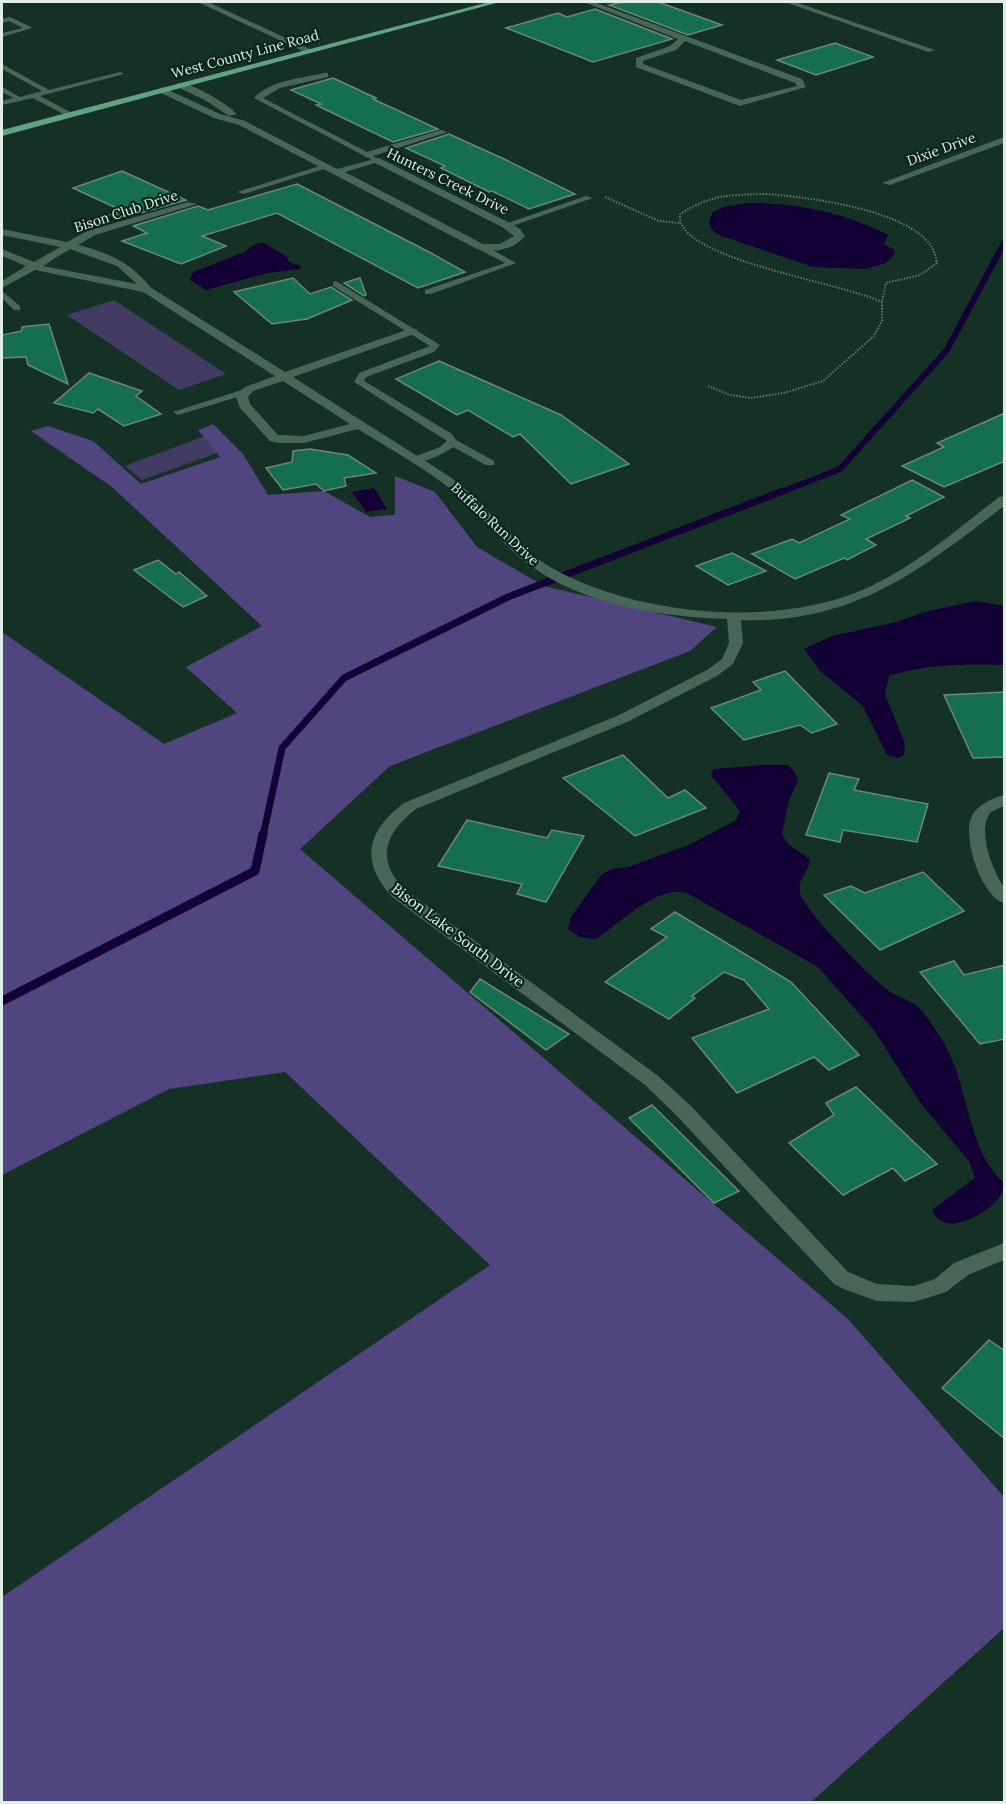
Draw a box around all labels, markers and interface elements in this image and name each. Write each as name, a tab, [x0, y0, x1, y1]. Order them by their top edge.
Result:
street label: West County Line Road	[169, 26, 321, 82]
street label: Dixie Drive	[904, 128, 978, 170]
street label: Hunters Creek Drive	[384, 144, 512, 219]
street label: Bison Club Drive	[72, 186, 181, 236]
street label: Buffalo Run Drive	[447, 479, 543, 570]
street label: Bison Lake South Drive	[388, 879, 528, 991]

